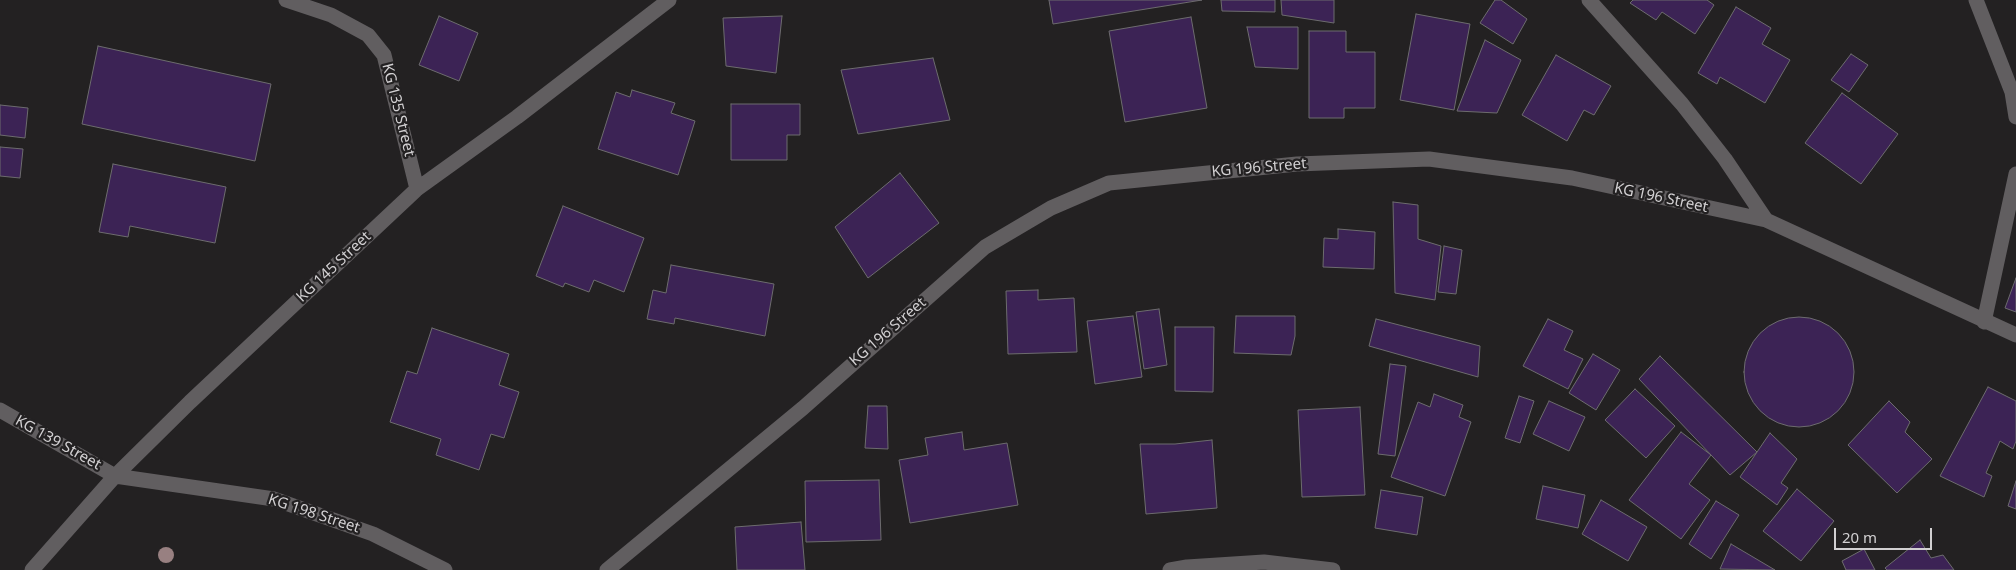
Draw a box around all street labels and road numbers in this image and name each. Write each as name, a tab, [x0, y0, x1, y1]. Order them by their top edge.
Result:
street label: KG 135 Street	[378, 62, 418, 158]
street label: KG 196 Street	[1211, 155, 1307, 181]
street label: KG 196 Street	[1613, 179, 1709, 217]
street label: KG 145 Street	[293, 228, 375, 306]
street label: KG 196 Street	[846, 294, 930, 370]
street label: KG 139 Street	[12, 412, 104, 474]
street label: KG 198 Street	[266, 491, 362, 537]

